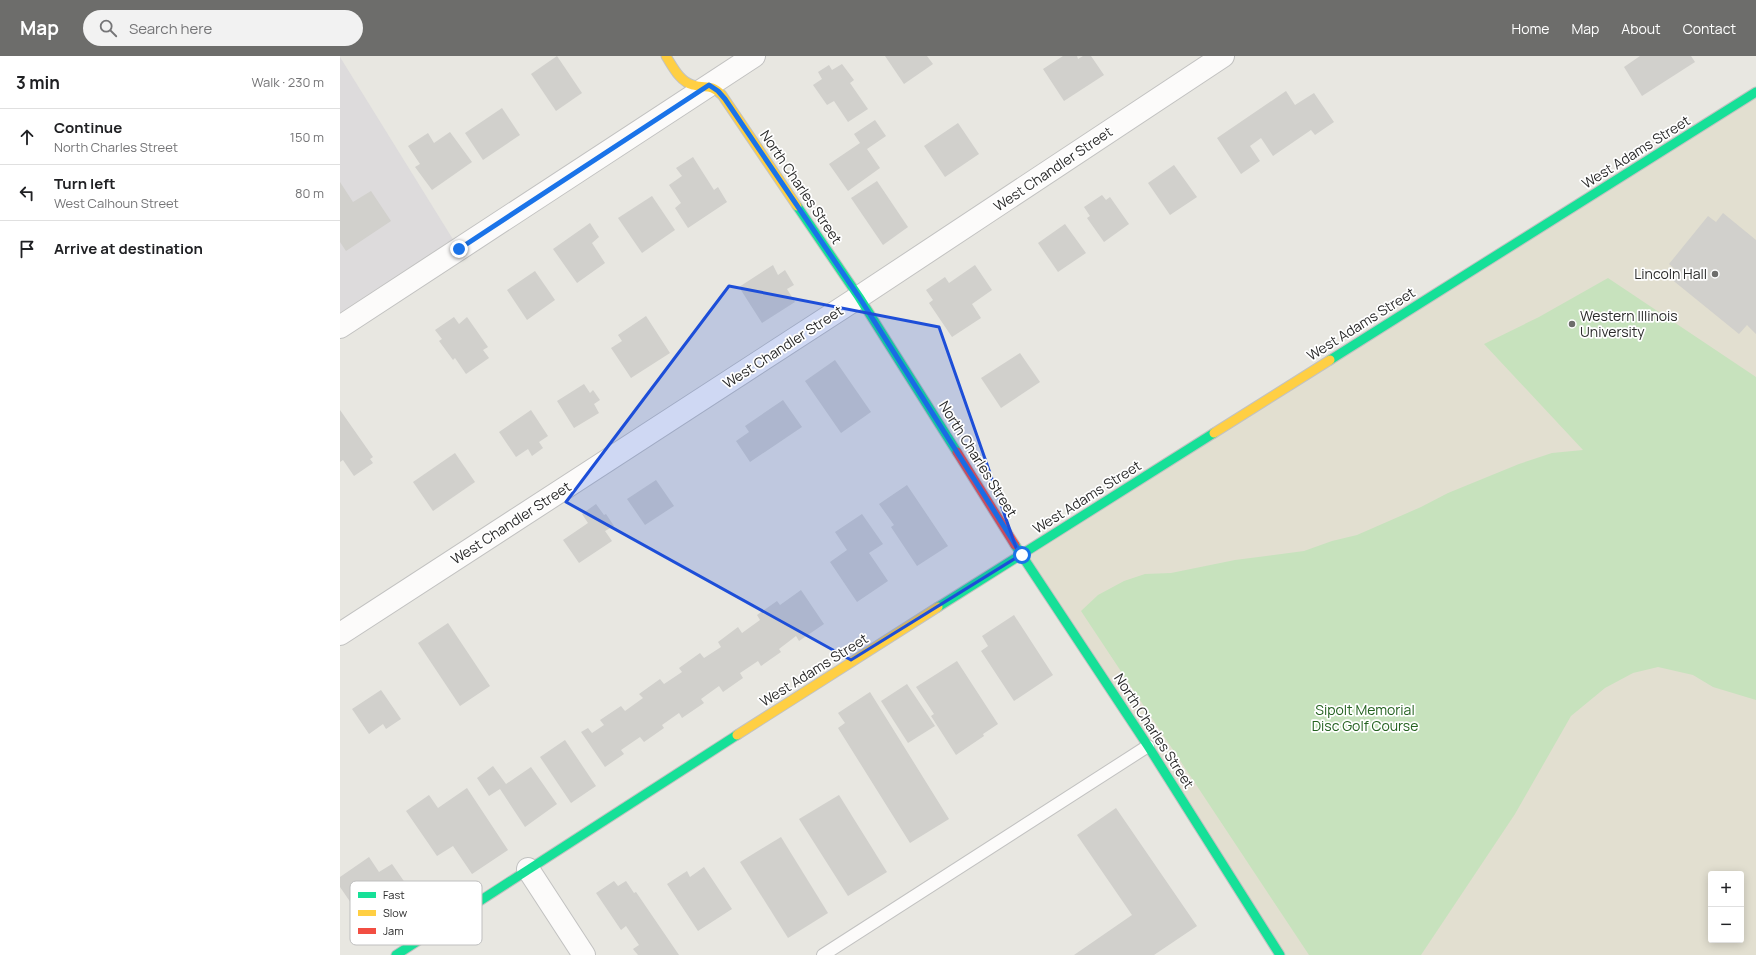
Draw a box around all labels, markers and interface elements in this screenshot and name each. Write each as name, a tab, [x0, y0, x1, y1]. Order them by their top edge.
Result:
search box	[83, 10, 363, 46]
text: Map	[20, 15, 59, 41]
icon: search	[97, 17, 119, 39]
text: Search here	[129, 18, 212, 39]
text: Home	[1512, 19, 1549, 38]
text: Map	[1571, 19, 1599, 38]
text: About	[1621, 19, 1661, 38]
text: Contact	[1683, 19, 1736, 38]
text: 3 min	[16, 71, 60, 94]
text: Walk · 230 m	[251, 73, 324, 91]
street label: West Adams Street	[1578, 110, 1694, 193]
text: Continue	[54, 117, 122, 138]
street label: West Chandler Street	[990, 122, 1116, 215]
icon: ahead	[16, 126, 38, 148]
street label: North Charles Street	[756, 126, 847, 248]
text: 150 m	[290, 128, 324, 146]
text: North Charles Street	[54, 138, 178, 156]
text: Turn left	[54, 173, 116, 194]
icon: left	[16, 182, 38, 204]
text: 80 m	[295, 184, 324, 202]
text: West Calhoun Street	[54, 194, 179, 212]
icon: arrive	[16, 238, 38, 260]
text: Arrive at destination	[54, 238, 203, 259]
route end	[450, 240, 468, 258]
place label: Lincoln Hall	[1634, 264, 1707, 283]
marker: Lincoln Hall	[1710, 269, 1720, 279]
street label: West Adams Street	[1303, 282, 1419, 365]
street label: West Chandler Street	[719, 300, 847, 392]
place label: Western Illinois University	[1580, 306, 1678, 341]
marker: Western Illinois University	[1567, 319, 1577, 329]
street label: North Charles Street	[935, 397, 1022, 521]
street label: West Adams Street	[1029, 455, 1145, 538]
street label: West Chandler Street	[447, 476, 575, 568]
route start	[1013, 546, 1031, 564]
street label: West Adams Street	[756, 628, 872, 711]
street label: North Charles Street	[1110, 670, 1199, 792]
park label: Sipolt Memorial Disc Golf Course	[1312, 700, 1418, 735]
map controls	[1708, 871, 1744, 943]
button: +	[1708, 871, 1744, 907]
legend	[350, 881, 482, 945]
text: Fast	[383, 887, 405, 902]
text: Slow	[383, 905, 408, 920]
button: −	[1708, 907, 1744, 943]
text: Jam	[383, 923, 404, 938]

